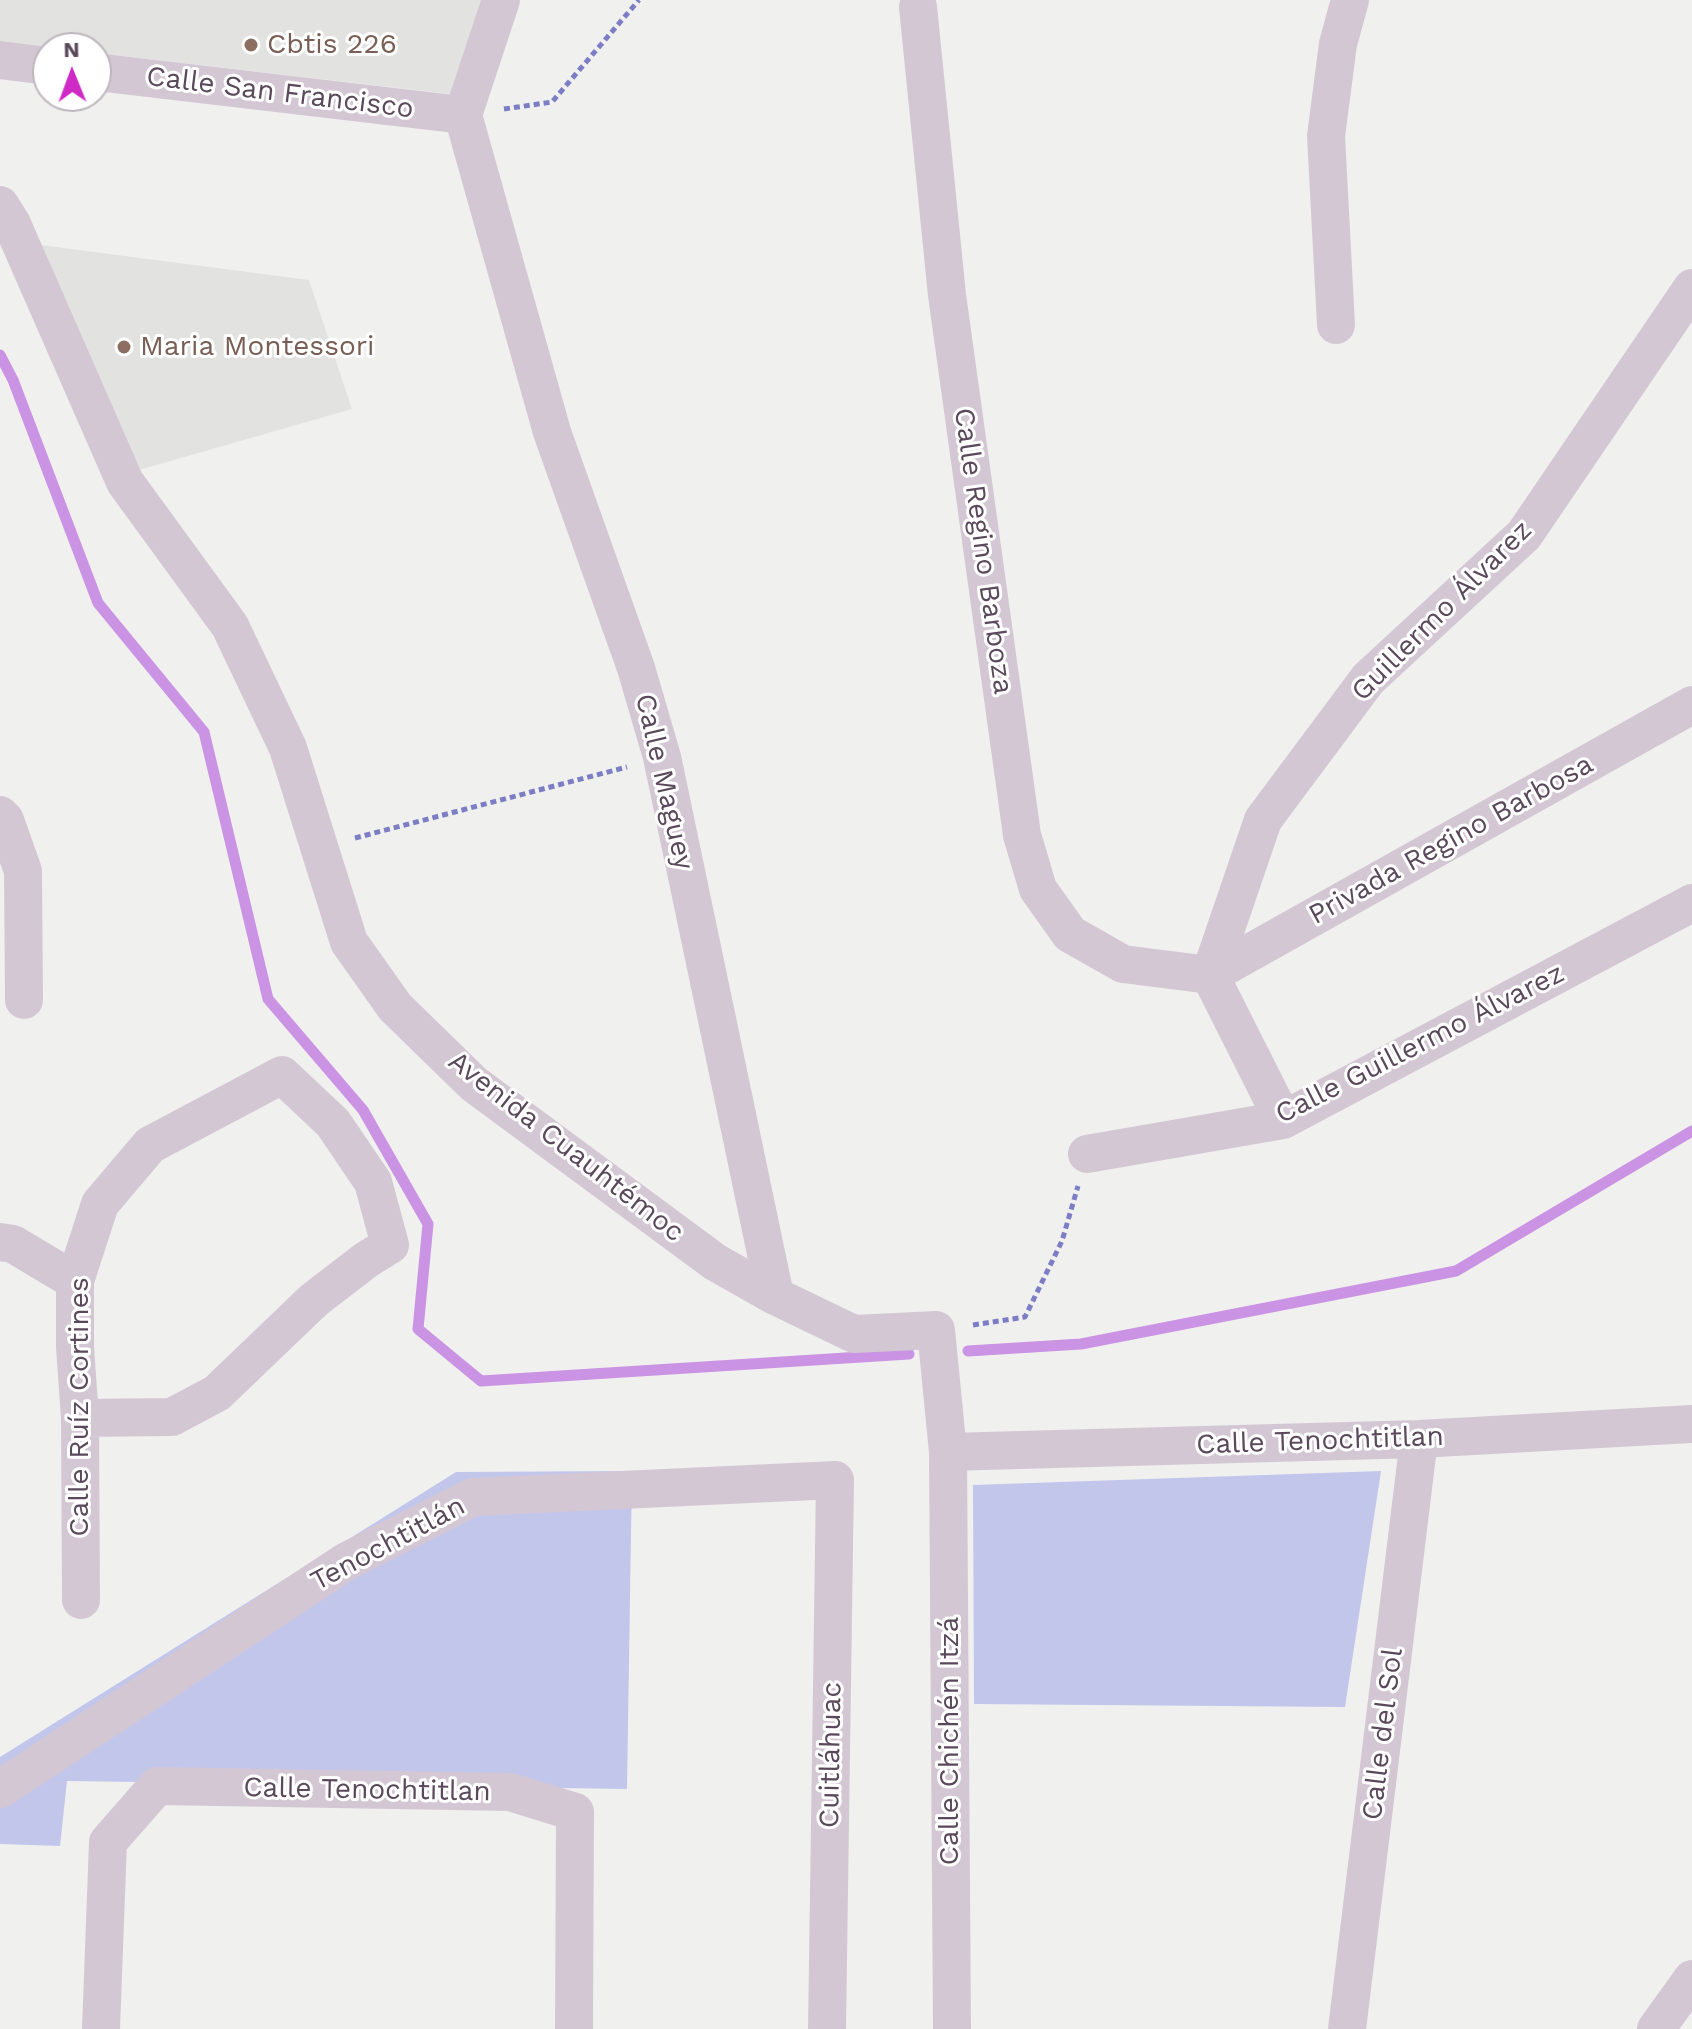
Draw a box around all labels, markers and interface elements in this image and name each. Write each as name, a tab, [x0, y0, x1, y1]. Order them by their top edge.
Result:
place label: Cbtis 226	[267, 28, 397, 62]
north arrow	[32, 32, 112, 112]
marker: Cbtis 226	[242, 36, 260, 54]
text: N	[63, 37, 80, 62]
street label: Calle San Francisco	[145, 60, 415, 126]
place label: Maria Montessori	[140, 330, 375, 364]
marker: Maria Montessori	[115, 338, 133, 356]
street label: Calle Regino Barboza	[946, 406, 1020, 696]
street label: Guillermo Álvarez	[1345, 514, 1539, 708]
street label: Calle Maguey	[627, 691, 701, 873]
street label: Privada Regino Barbosa	[1303, 748, 1599, 932]
street label: Calle Guillermo Álvarez	[1270, 957, 1570, 1131]
street label: Avenida Cuauhtémoc	[441, 1045, 691, 1249]
street label: Calle Ruíz Cortines	[63, 1277, 97, 1537]
street label: Calle Tenochtitlan	[1196, 1420, 1444, 1462]
street label: Tenochtitlán	[305, 1489, 471, 1599]
street label: Calle Chichén Itzá	[933, 1617, 967, 1865]
street label: Calle del Sol	[1356, 1646, 1410, 1822]
street label: Cuitláhuac	[813, 1682, 849, 1828]
street label: Calle Tenochtitlan	[243, 1771, 491, 1809]

